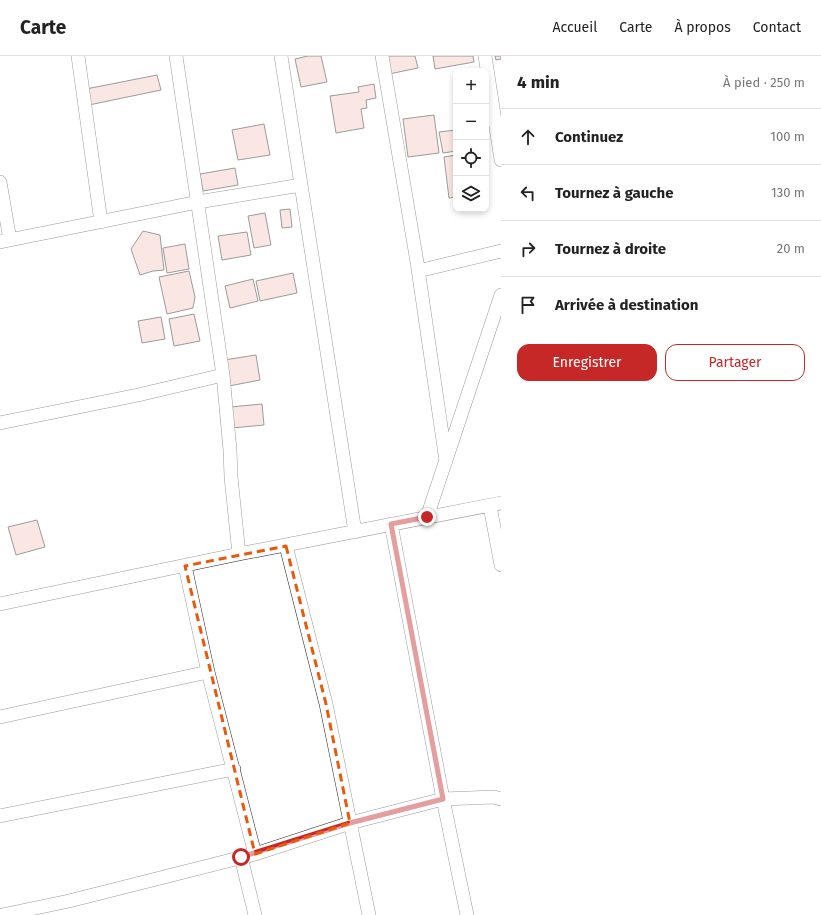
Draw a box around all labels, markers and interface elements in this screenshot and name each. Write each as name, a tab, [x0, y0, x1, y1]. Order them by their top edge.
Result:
text: Carte	[20, 16, 66, 39]
text: Accueil	[552, 19, 597, 36]
text: Carte	[619, 19, 652, 36]
text: À propos	[674, 19, 731, 36]
text: Contact	[753, 19, 801, 36]
map controls	[453, 68, 489, 212]
button: +	[453, 68, 489, 104]
text: 4 min	[517, 72, 560, 93]
text: À pied · 250 m	[723, 75, 805, 90]
button: −	[453, 104, 489, 140]
icon: ahead	[517, 126, 539, 148]
text: Continuez	[555, 128, 623, 146]
text: 100 m	[770, 129, 805, 144]
button: locate	[453, 140, 489, 176]
button: layers	[453, 176, 489, 212]
icon: left	[517, 182, 539, 204]
text: Tournez à gauche	[555, 184, 674, 202]
text: 130 m	[771, 185, 805, 200]
icon: right	[517, 238, 539, 260]
text: Tournez à droite	[555, 240, 666, 258]
text: 20 m	[777, 241, 805, 256]
icon: arrive	[517, 294, 539, 316]
text: Arrivée à destination	[555, 296, 698, 314]
button: Enregistrer	[517, 344, 657, 381]
button: Partager	[665, 344, 805, 381]
route end	[418, 508, 436, 526]
route start	[232, 848, 250, 866]

